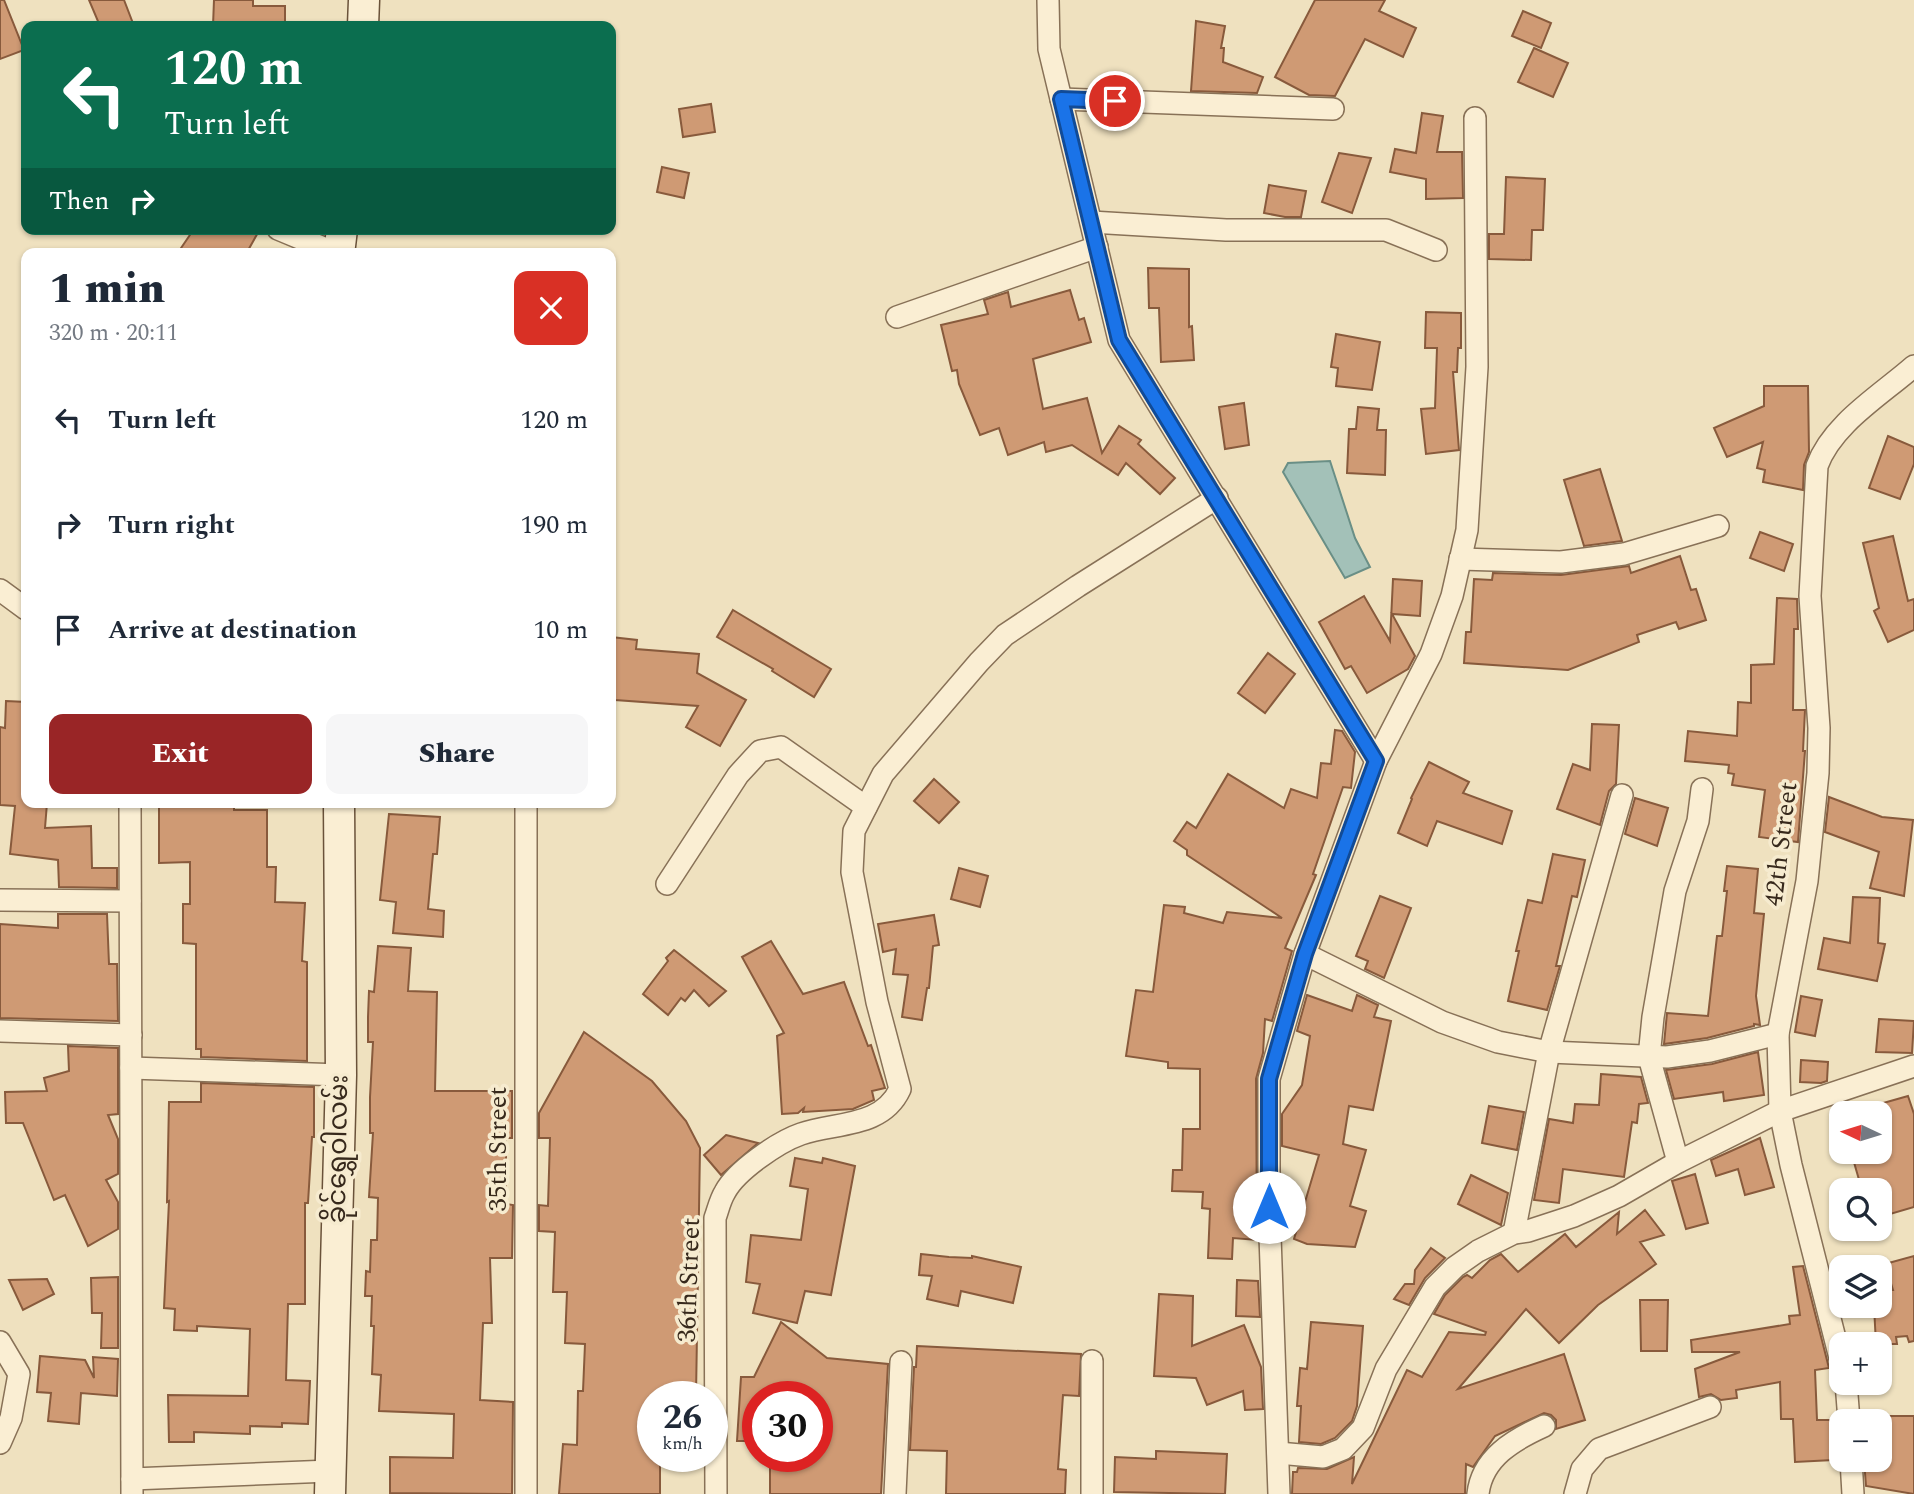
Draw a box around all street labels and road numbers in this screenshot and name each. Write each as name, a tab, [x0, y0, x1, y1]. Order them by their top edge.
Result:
street label: 42th Street	[1754, 779, 1808, 909]
street label: ခိုင်ရွှေဝါလမ်း	[317, 1074, 359, 1224]
street label: 35th Street	[478, 1086, 518, 1212]
street label: 36th Street	[667, 1217, 711, 1343]

